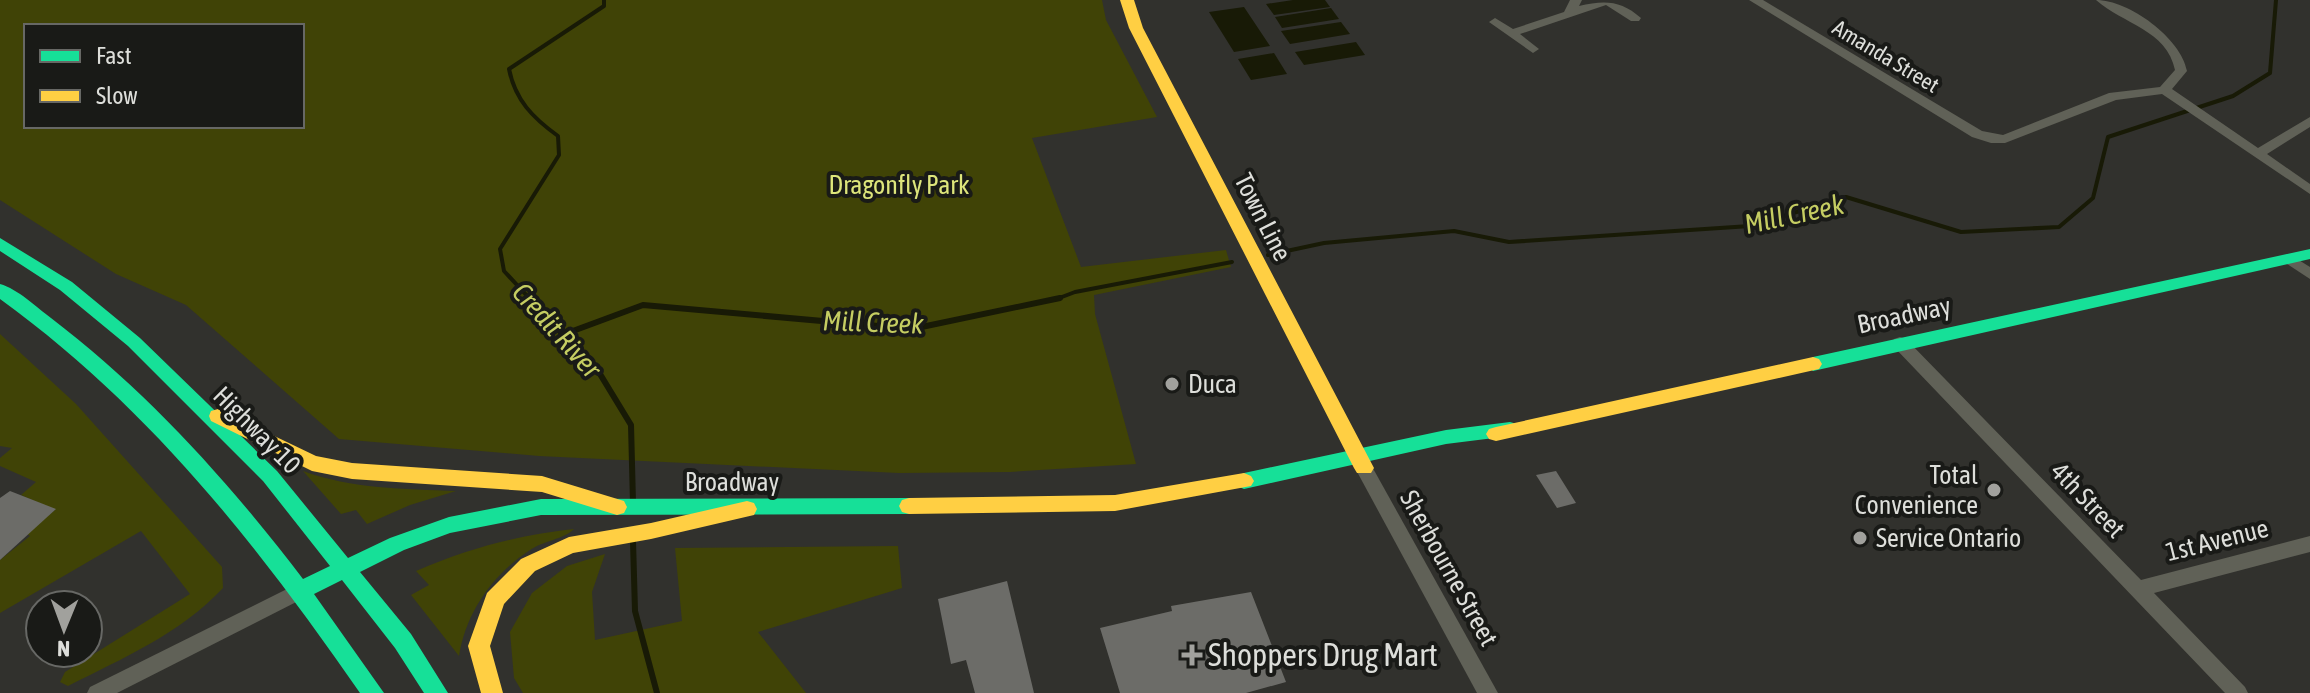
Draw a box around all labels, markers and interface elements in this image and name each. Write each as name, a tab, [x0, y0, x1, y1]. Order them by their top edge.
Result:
street label: Amanda Street	[1828, 14, 1944, 98]
legend	[24, 24, 304, 128]
text: Fast	[96, 42, 132, 69]
text: Slow	[96, 82, 138, 109]
street label: Town Line	[1228, 168, 1298, 266]
park label: Dragonfly Park	[829, 170, 969, 200]
water label: Mill Creek	[1741, 188, 1847, 240]
water label: Credit River	[506, 276, 609, 385]
street label: Broadway	[1855, 290, 1954, 340]
water label: Mill Creek	[822, 304, 925, 340]
place label: Duca	[1188, 369, 1237, 399]
marker: Duca	[1163, 375, 1181, 393]
street label: Highway 10	[207, 380, 307, 480]
street label: 4th Street	[2045, 456, 2131, 544]
place label: Total Convenience	[1855, 460, 1978, 520]
street label: Broadway	[685, 467, 780, 497]
marker: Total Convenience	[1985, 481, 2003, 499]
street label: Sherbourne Street	[1394, 485, 1504, 651]
street label: 1st Avenue	[2163, 513, 2271, 567]
place label: Service Ontario	[1876, 523, 2021, 553]
marker: Service Ontario	[1851, 529, 1869, 547]
north arrow	[24, 589, 104, 669]
text: N	[57, 636, 70, 662]
place label: Shoppers Drug Mart	[1208, 636, 1438, 673]
marker: Shoppers Drug Mart	[1183, 646, 1201, 664]

